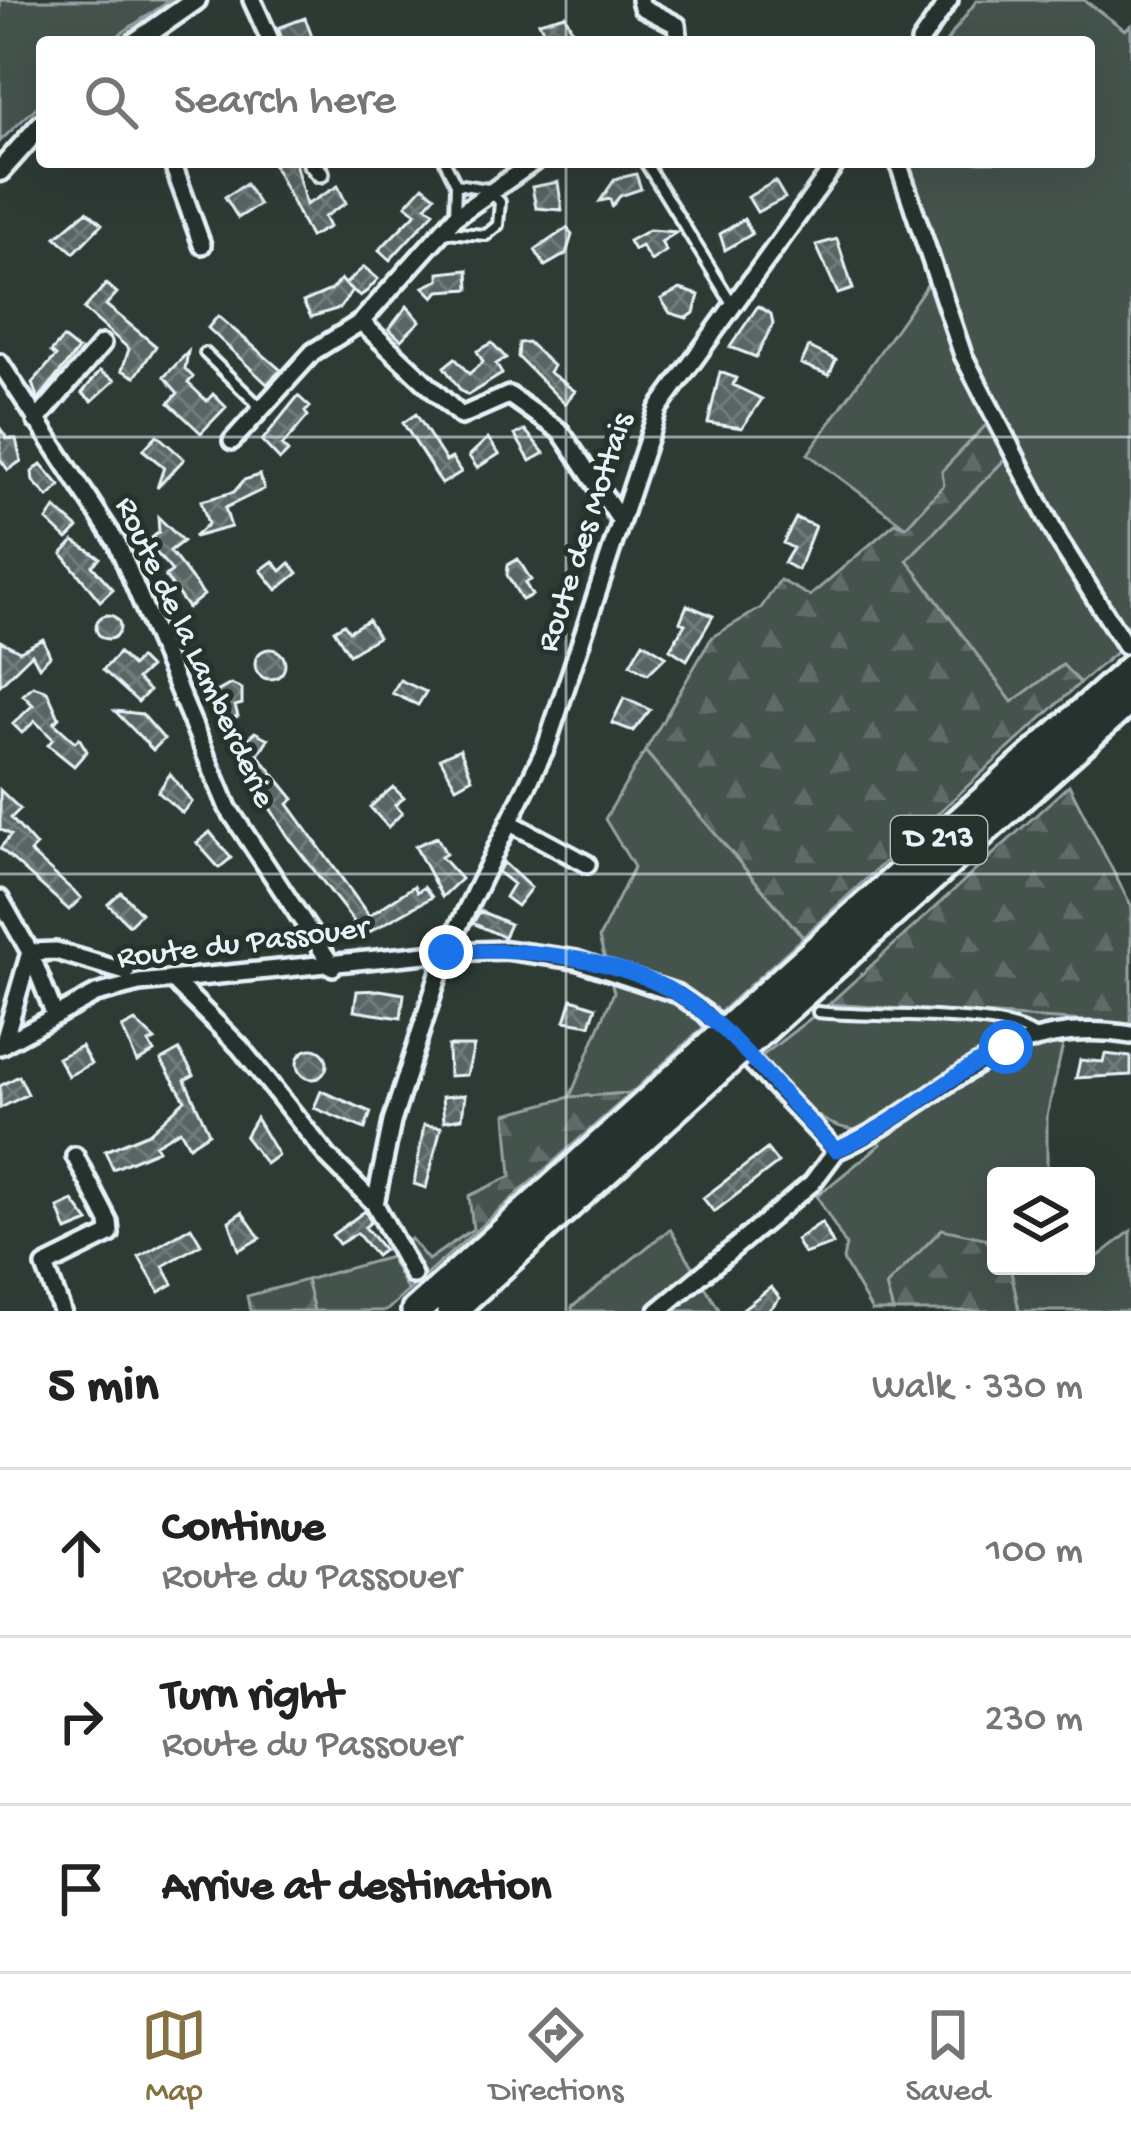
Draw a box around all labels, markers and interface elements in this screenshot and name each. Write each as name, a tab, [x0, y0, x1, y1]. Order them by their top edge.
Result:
search box	[36, 36, 1095, 168]
icon: search	[78, 69, 144, 135]
text: Search here	[174, 76, 396, 129]
street label: Route des Mottais	[530, 408, 644, 657]
street label: Route de la Lamberderie	[104, 492, 282, 815]
road number: D 213	[891, 816, 987, 864]
street label: Route du Passouer	[115, 910, 374, 979]
route end	[419, 925, 473, 979]
route start	[979, 1020, 1033, 1074]
map controls	[987, 1167, 1095, 1275]
button: layers	[987, 1167, 1095, 1275]
text: 5 min	[48, 1359, 158, 1419]
text: Walk · 330 m	[872, 1366, 1083, 1412]
text: Continue	[162, 1503, 325, 1556]
icon: ahead	[48, 1520, 114, 1586]
text: 100 m	[986, 1530, 1083, 1576]
text: Route du Passouer	[162, 1556, 461, 1602]
text: Turn right	[162, 1671, 342, 1724]
icon: right	[48, 1688, 114, 1754]
text: 230 m	[985, 1698, 1083, 1744]
text: Route du Passouer	[162, 1724, 461, 1770]
icon: arrive	[48, 1856, 114, 1922]
text: Arrive at destination	[162, 1862, 551, 1915]
tab: Map	[141, 2002, 207, 2112]
tab: Directions	[489, 2002, 623, 2112]
tab: Saved	[905, 2002, 990, 2112]

